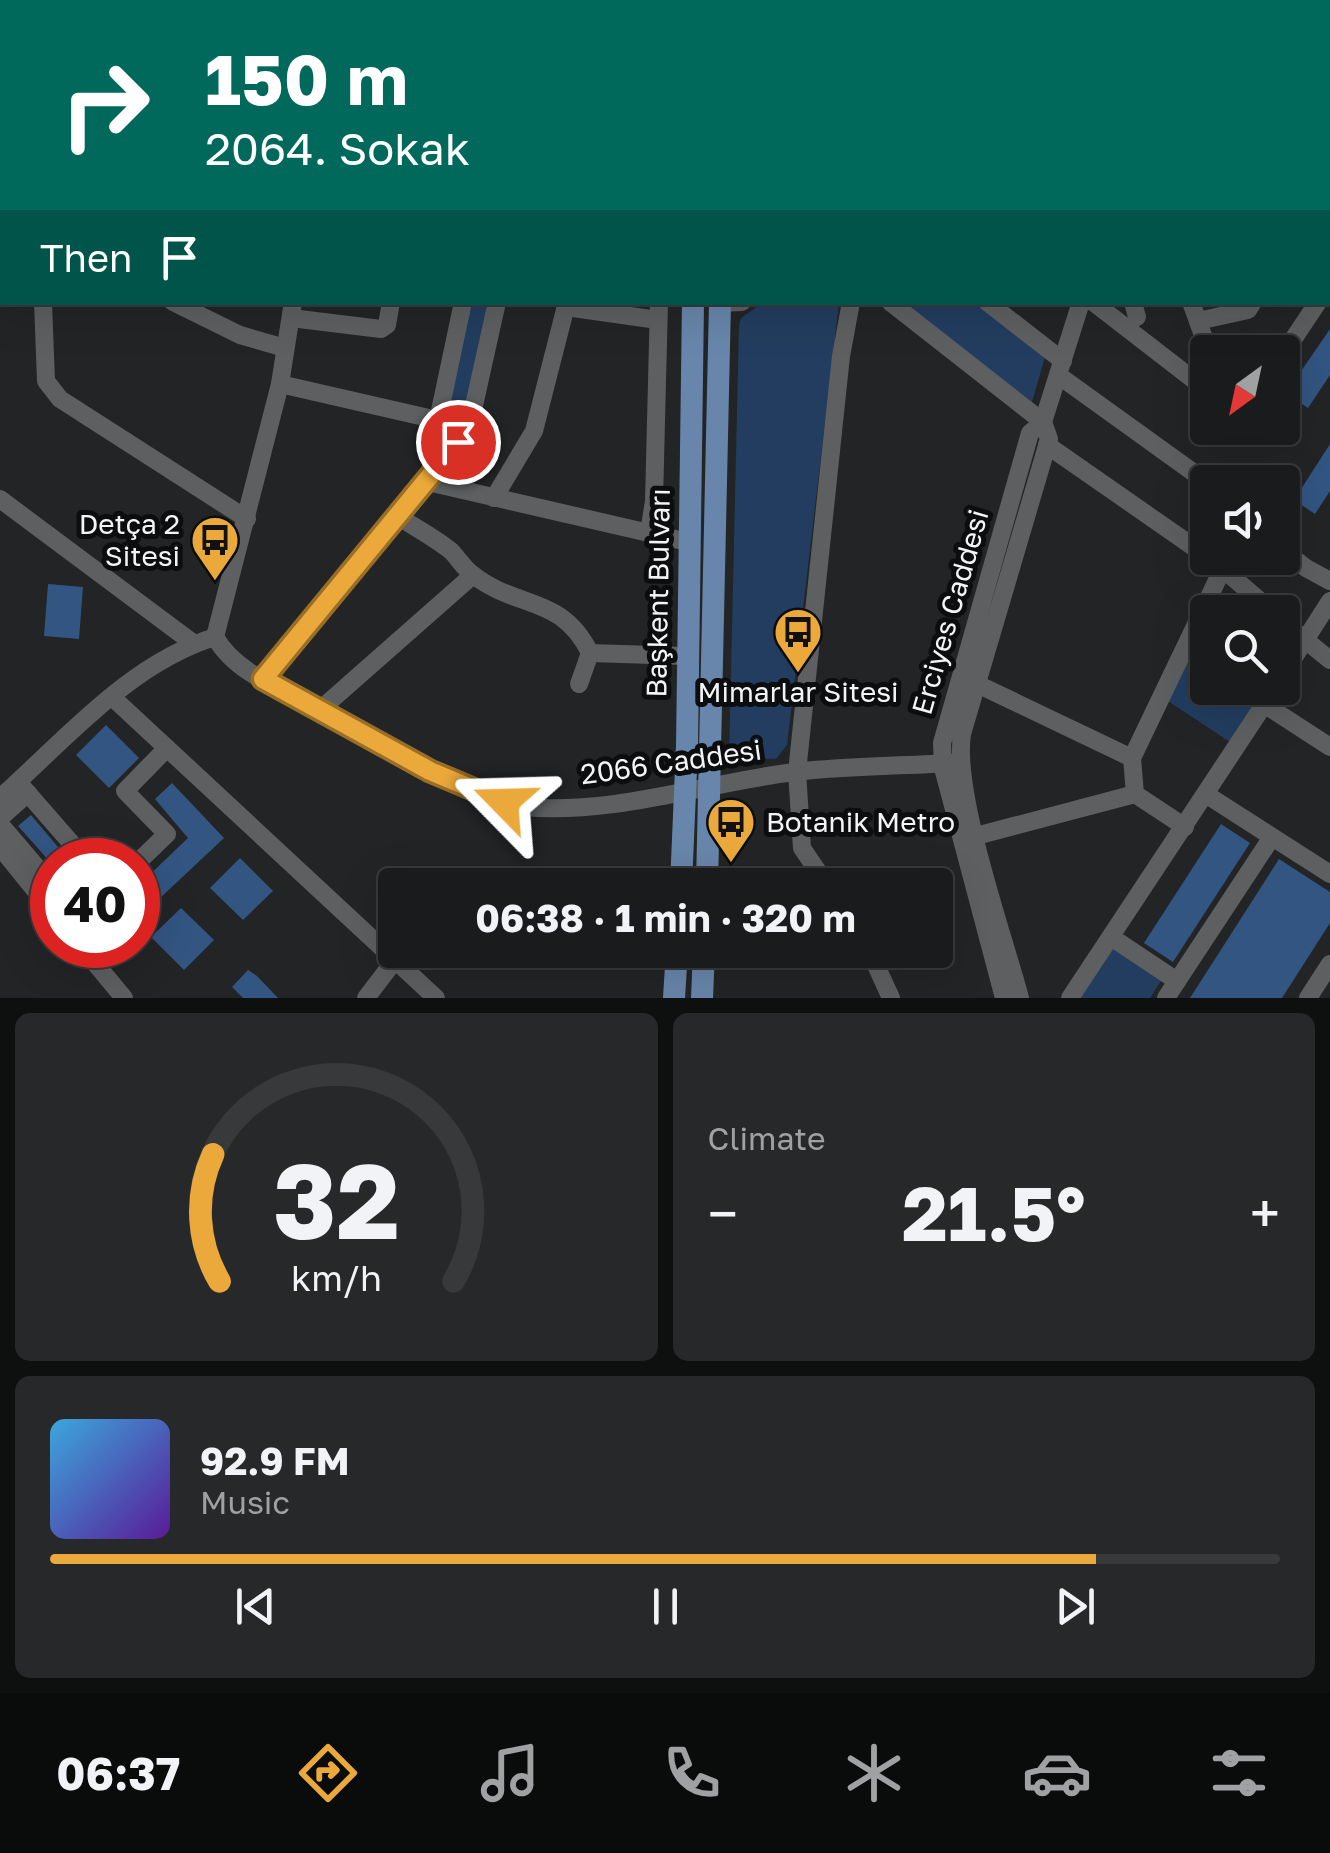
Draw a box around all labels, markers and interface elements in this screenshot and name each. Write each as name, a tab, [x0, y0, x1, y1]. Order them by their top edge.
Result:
text: 150 m	[205, 36, 408, 120]
icon: right	[40, 40, 170, 170]
text: 2064. Sokak	[205, 121, 470, 175]
icon: arrive	[152, 230, 207, 285]
text: Then	[40, 235, 132, 280]
north arrow	[1190, 335, 1300, 445]
map controls	[1190, 335, 1300, 705]
pin	[416, 400, 501, 485]
icon: arrive	[431, 415, 486, 470]
button: sound	[1190, 465, 1300, 575]
street label: Başkent Bulvarı	[639, 488, 676, 698]
street label: Erciyes Caddesi	[904, 506, 995, 718]
place label: Detça 2 Sitesi	[79, 507, 180, 572]
bus stop icon: Detça 2 Sitesi	[189, 514, 241, 582]
button: search	[1190, 595, 1300, 705]
bus stop icon: Mimarlar Sitesi	[772, 606, 824, 674]
place label: Mimarlar Sitesi	[697, 675, 899, 708]
street label: 2066 Caddesi	[578, 732, 764, 791]
position arrow	[452, 750, 556, 854]
bus stop icon: Botanik Metro	[705, 796, 757, 864]
place label: Botanik Metro	[766, 805, 955, 838]
speed limit sign: 40	[30, 838, 160, 968]
text: 06:38 · 1 min · 320 m	[475, 895, 856, 940]
text: Climate	[708, 1119, 826, 1157]
text: 32	[273, 1137, 400, 1262]
text: 21.5°	[902, 1167, 1085, 1258]
text: −	[708, 1180, 738, 1246]
text: +	[1250, 1180, 1280, 1246]
text: km/h	[291, 1256, 382, 1299]
text: 92.9 FM	[200, 1438, 350, 1483]
text: Music	[200, 1483, 290, 1521]
icon: previous	[228, 1579, 283, 1634]
icon: pause	[638, 1579, 693, 1634]
icon: next	[1048, 1579, 1103, 1634]
icon: directions	[293, 1738, 363, 1808]
icon: music	[475, 1738, 545, 1808]
icon: phone	[657, 1738, 727, 1808]
icon: climate	[839, 1738, 909, 1808]
icon: car	[1022, 1738, 1092, 1808]
icon: filters	[1204, 1738, 1274, 1808]
text: 06:37	[56, 1746, 180, 1800]

